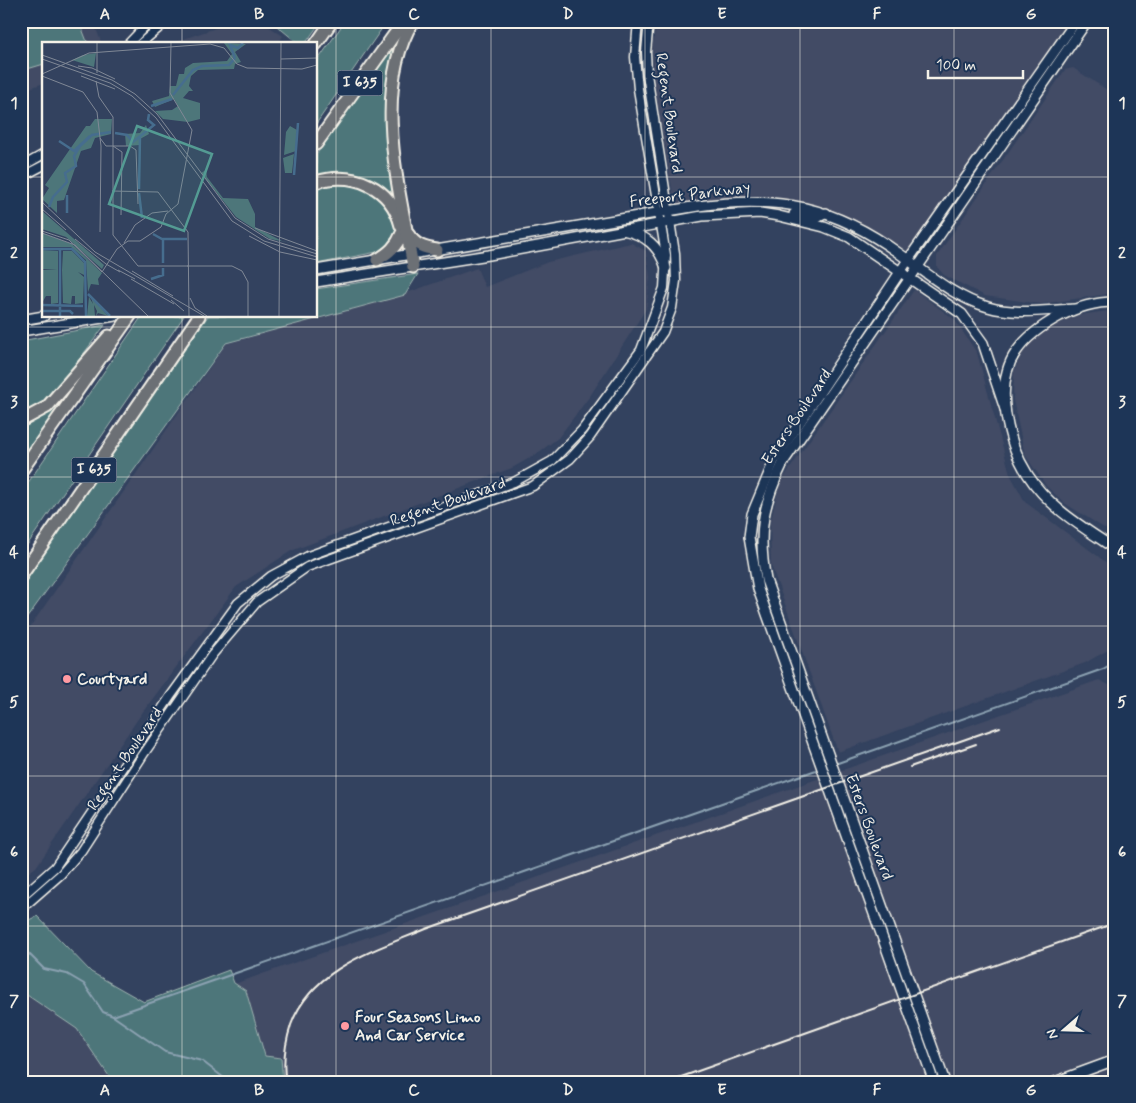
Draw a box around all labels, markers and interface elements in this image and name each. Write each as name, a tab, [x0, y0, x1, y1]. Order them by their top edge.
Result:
text: A	[100, 4, 110, 25]
text: B	[254, 4, 264, 25]
text: C	[408, 4, 420, 25]
text: D	[562, 4, 574, 25]
text: E	[717, 4, 727, 25]
text: F	[873, 4, 882, 25]
text: G	[1026, 4, 1037, 25]
inset map	[42, 42, 318, 318]
scale bar	[928, 48, 1024, 80]
street label: Regent Boulevard	[649, 52, 688, 174]
text: 100 m	[936, 56, 976, 76]
road number: I 635	[338, 70, 382, 96]
text: 1	[10, 93, 18, 114]
text: 1	[1118, 93, 1126, 114]
street label: Freeport Parkway	[628, 177, 752, 213]
text: 2	[10, 243, 18, 264]
text: 2	[1118, 243, 1126, 264]
street label: Esters Boulevard	[757, 365, 837, 469]
text: 3	[10, 392, 18, 413]
text: 3	[1118, 392, 1126, 413]
road number: I 635	[72, 458, 116, 482]
street label: Regent Boulevard	[387, 472, 509, 533]
text: 4	[9, 542, 19, 563]
text: 4	[1117, 542, 1127, 563]
place label: Courtyard	[77, 669, 147, 690]
marker: Courtyard	[61, 673, 73, 685]
text: 5	[9, 692, 19, 713]
text: 5	[1117, 692, 1127, 713]
street label: Regent Boulevard	[82, 703, 168, 816]
street label: Esters Boulevard	[840, 771, 898, 883]
text: 6	[10, 842, 18, 863]
text: 6	[1118, 842, 1126, 863]
text: 7	[9, 991, 19, 1012]
text: 7	[1117, 991, 1127, 1012]
north arrow	[1038, 1006, 1088, 1056]
place label: Four Seasons Limo And Car Service	[355, 1007, 481, 1046]
marker: Four Seasons Limo And Car Service	[339, 1020, 351, 1032]
text: N	[1043, 1027, 1063, 1042]
text: A	[100, 1080, 110, 1101]
text: B	[254, 1080, 264, 1101]
text: C	[408, 1080, 420, 1101]
text: D	[562, 1080, 574, 1101]
text: E	[717, 1080, 727, 1101]
text: F	[873, 1080, 882, 1101]
text: G	[1026, 1080, 1037, 1101]

